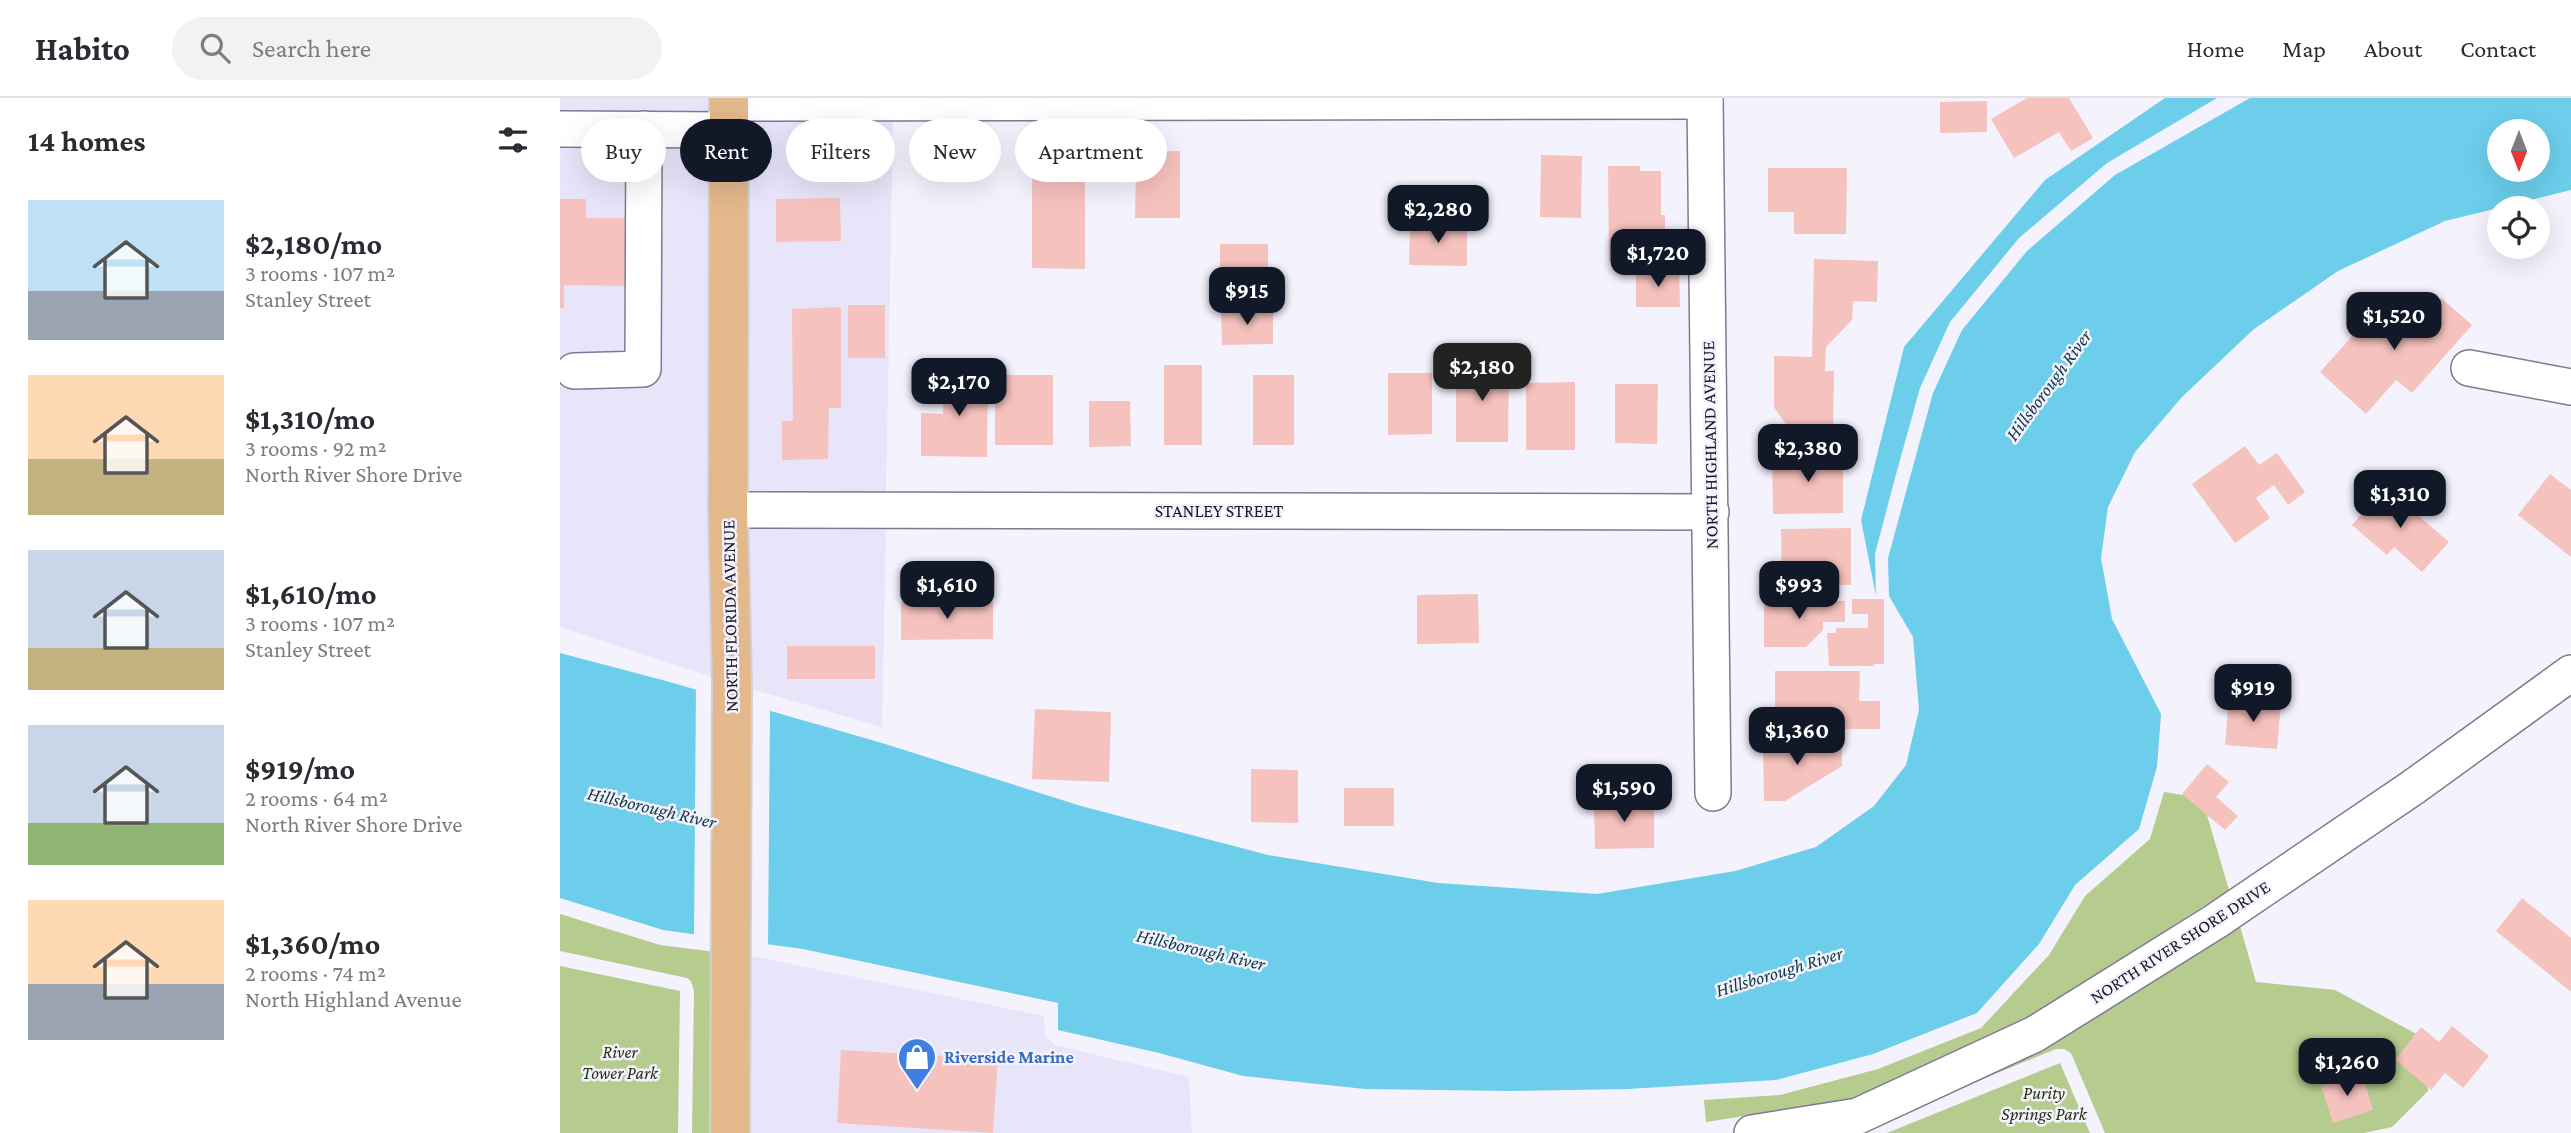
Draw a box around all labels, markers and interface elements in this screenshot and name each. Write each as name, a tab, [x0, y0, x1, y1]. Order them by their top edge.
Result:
search box	[172, 17, 662, 80]
icon: search	[196, 29, 234, 67]
text: Habito	[35, 30, 130, 67]
text: Search here	[252, 34, 371, 63]
text: Home	[2187, 35, 2244, 62]
text: Map	[2282, 35, 2326, 62]
text: About	[2364, 35, 2422, 62]
text: Contact	[2460, 35, 2536, 62]
chip: Buy	[581, 119, 666, 182]
chip: Rent	[680, 119, 772, 182]
chip: Filters	[786, 119, 895, 182]
chip: New	[909, 119, 1001, 182]
chip: Apartment	[1015, 119, 1167, 182]
north arrow	[2487, 119, 2550, 182]
map controls	[2487, 119, 2550, 259]
icon: filters	[494, 121, 532, 159]
text: 14 homes	[28, 124, 146, 157]
pin: $2,280	[1381, 186, 1495, 245]
text: $2,280	[1404, 195, 1472, 221]
button: locate	[2487, 196, 2550, 259]
text: $2,180/mo	[245, 227, 382, 260]
icon: home	[84, 228, 168, 312]
pin: $1,720	[1601, 230, 1715, 289]
text: $1,720	[1627, 239, 1689, 265]
text: 3 rooms · 107 m²	[245, 260, 395, 286]
pin: $915	[1206, 268, 1288, 327]
text: $915	[1225, 277, 1269, 303]
text: Stanley Street	[245, 286, 371, 312]
pin: $1,520	[2337, 292, 2451, 352]
text: $1,520	[2362, 302, 2426, 328]
water label: Hillsborough River	[2001, 325, 2096, 445]
street label: NORTH HIGHLAND AVENUE	[1698, 340, 1722, 549]
pin: $2,180	[1425, 344, 1539, 403]
text: $2,180	[1449, 353, 1515, 379]
pin: $2,170	[902, 358, 1016, 418]
text: $2,170	[927, 368, 991, 394]
text: $1,310/mo	[245, 402, 375, 435]
icon: home	[84, 403, 168, 487]
pin: $2,380	[1751, 424, 1865, 484]
text: $2,380	[1774, 434, 1842, 460]
text: 3 rooms · 92 m²	[245, 435, 386, 461]
text: North River Shore Drive	[245, 461, 462, 487]
pin: $1,310	[2343, 470, 2457, 530]
text: $1,310	[2370, 480, 2430, 506]
street label: STANLEY STREET	[1155, 501, 1283, 521]
street label: NORTH FLORIDA AVENUE	[718, 519, 742, 712]
pin: $1,610	[890, 561, 1004, 621]
pin: $993	[1758, 561, 1840, 621]
text: $1,610	[916, 571, 978, 597]
text: $993	[1775, 571, 1823, 597]
text: $1,610/mo	[245, 577, 377, 610]
icon: home	[84, 578, 168, 662]
text: 3 rooms · 107 m²	[245, 610, 395, 636]
text: Stanley Street	[245, 636, 371, 662]
pin: $919	[2212, 664, 2294, 724]
text: $919	[2230, 674, 2276, 700]
pin: $1,360	[1740, 708, 1854, 767]
text: $1,360	[1765, 717, 1829, 743]
text: $919/mo	[245, 752, 355, 785]
icon: home	[84, 753, 168, 837]
pin: $1,590	[1567, 764, 1681, 824]
text: $1,590	[1592, 774, 1656, 800]
water label: Hillsborough River	[585, 782, 720, 833]
text: 2 rooms · 64 m²	[245, 785, 388, 811]
text: North River Shore Drive	[245, 811, 462, 837]
street label: NORTH RIVER SHORE DRIVE	[2086, 876, 2274, 1008]
water label: Hillsborough River	[1134, 924, 1269, 975]
text: $1,360/mo	[245, 927, 380, 960]
icon: home	[84, 928, 168, 1012]
water label: Hillsborough River	[1713, 942, 1846, 1001]
text: 2 rooms · 74 m²	[245, 960, 386, 986]
text: North Highland Avenue	[245, 986, 462, 1012]
shop icon: Riverside Marine	[896, 1036, 938, 1091]
pin: $1,260	[2290, 1038, 2404, 1098]
park label: River Tower Park	[582, 1042, 659, 1083]
place label: Riverside Marine	[944, 1047, 1074, 1067]
text: $1,260	[2315, 1048, 2379, 1074]
park label: Purity Springs Park	[2001, 1083, 2088, 1124]

